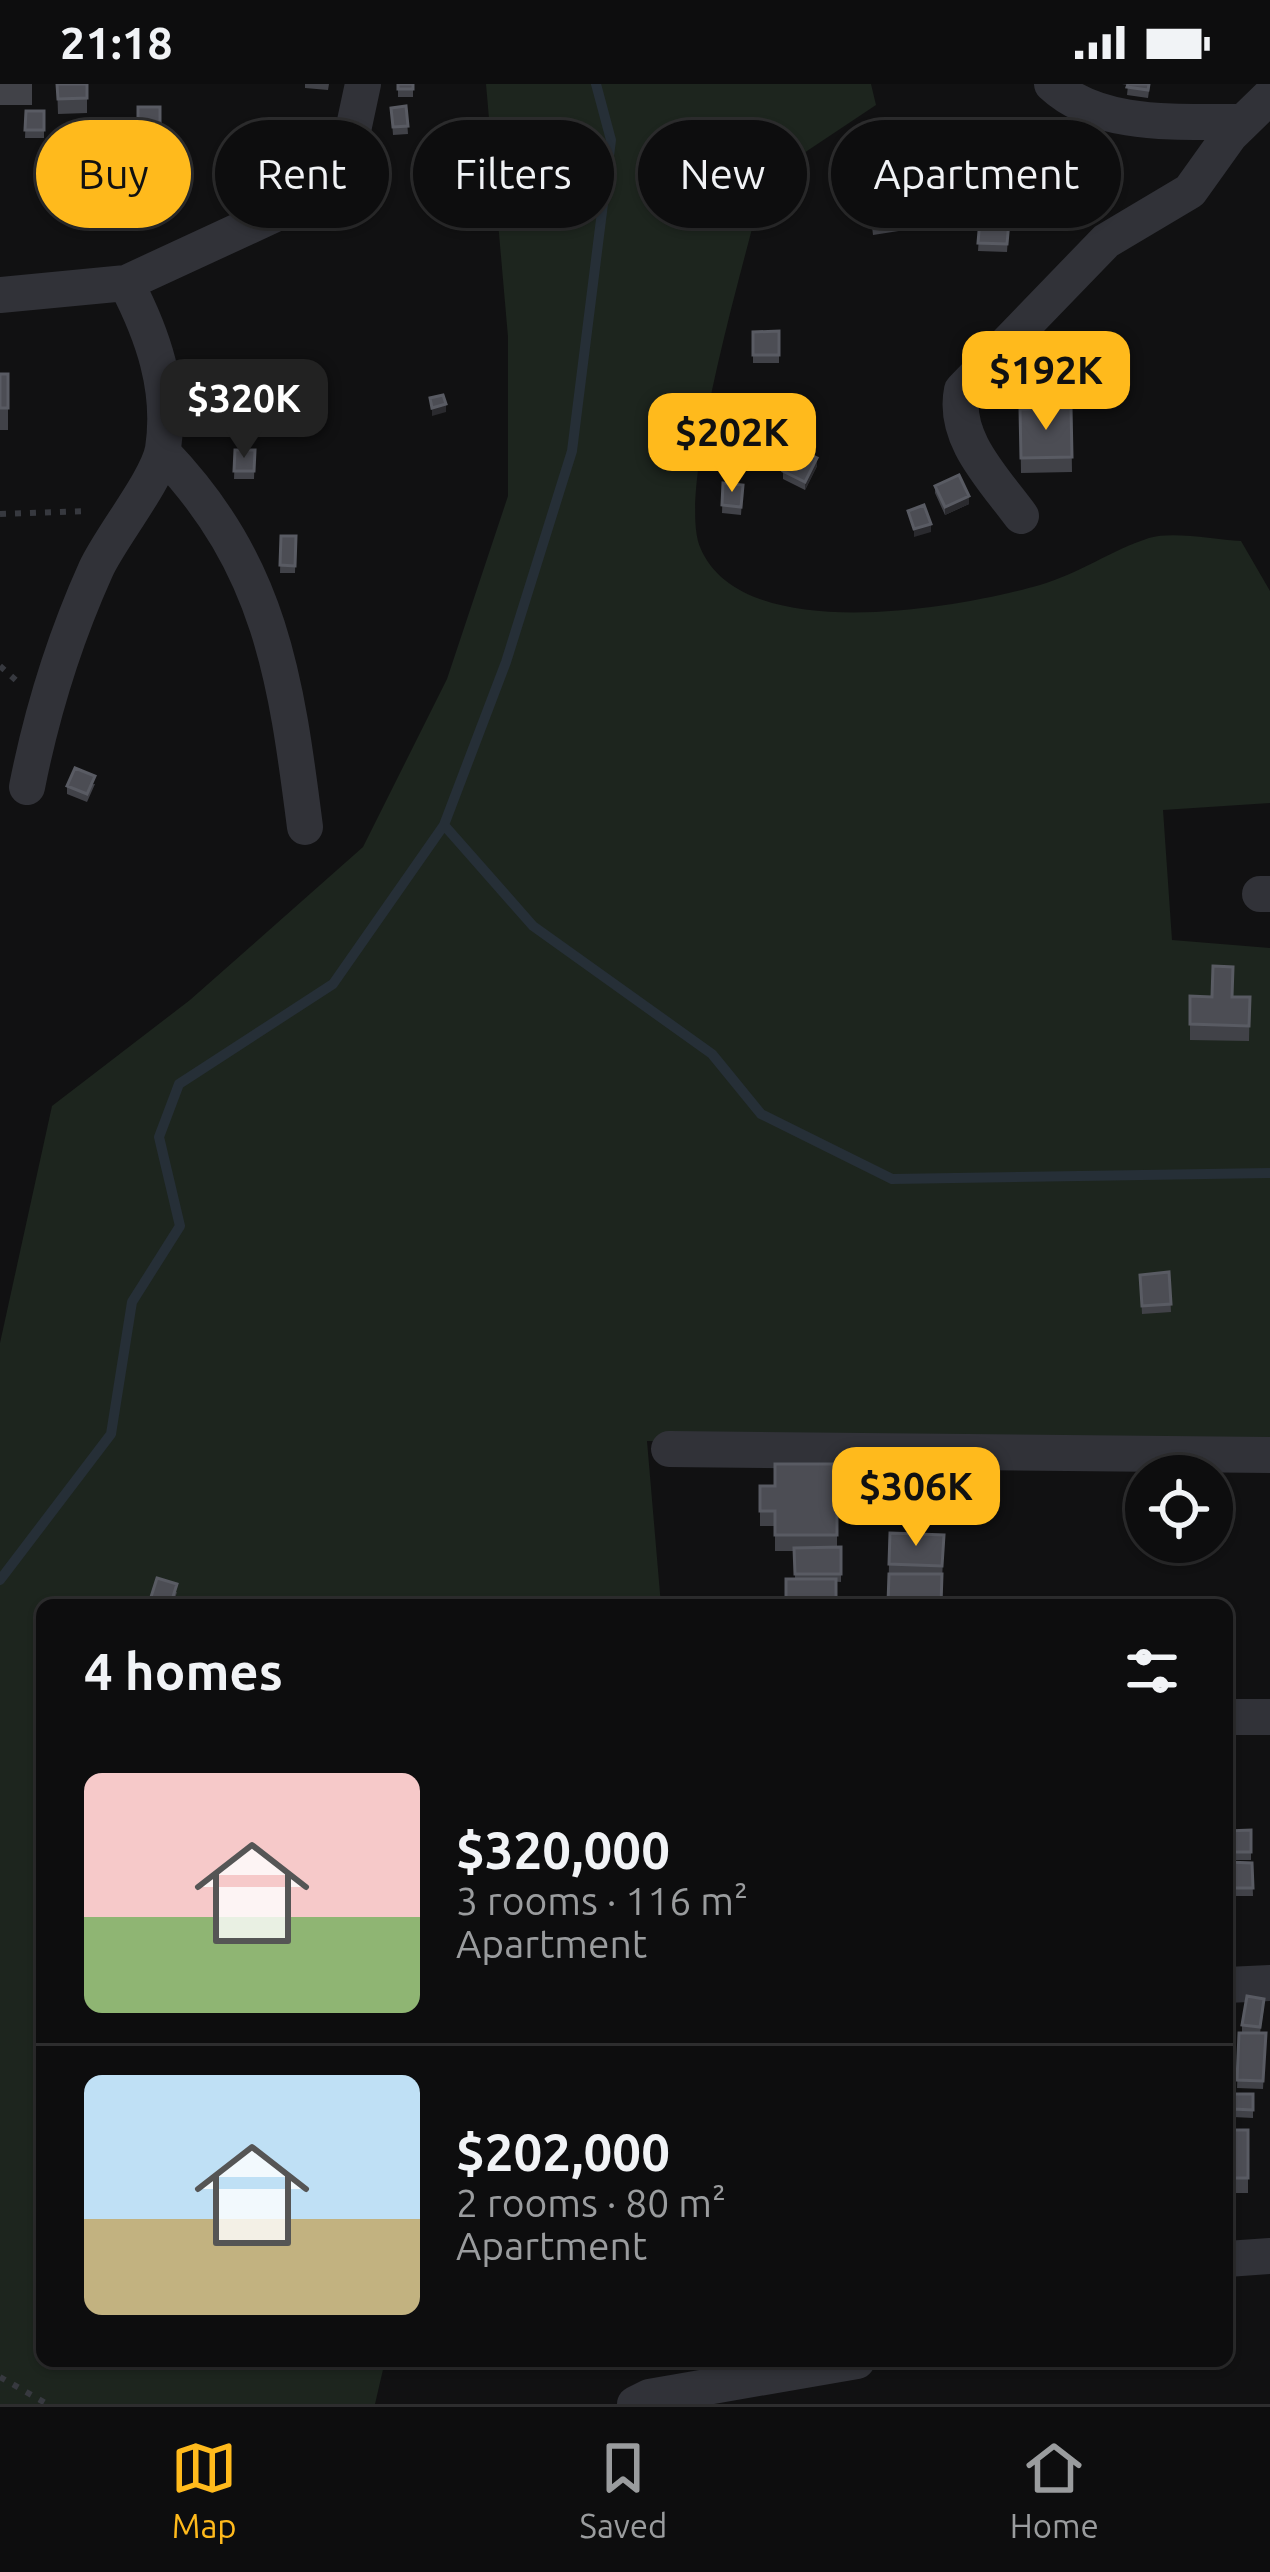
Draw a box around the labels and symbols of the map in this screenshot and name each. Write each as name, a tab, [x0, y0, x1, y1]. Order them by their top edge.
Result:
pin: $192K	[962, 331, 1130, 433]
pin: $320K	[160, 359, 328, 461]
pin: $202K	[648, 393, 816, 495]
pin: $306K	[832, 1447, 1000, 1549]

